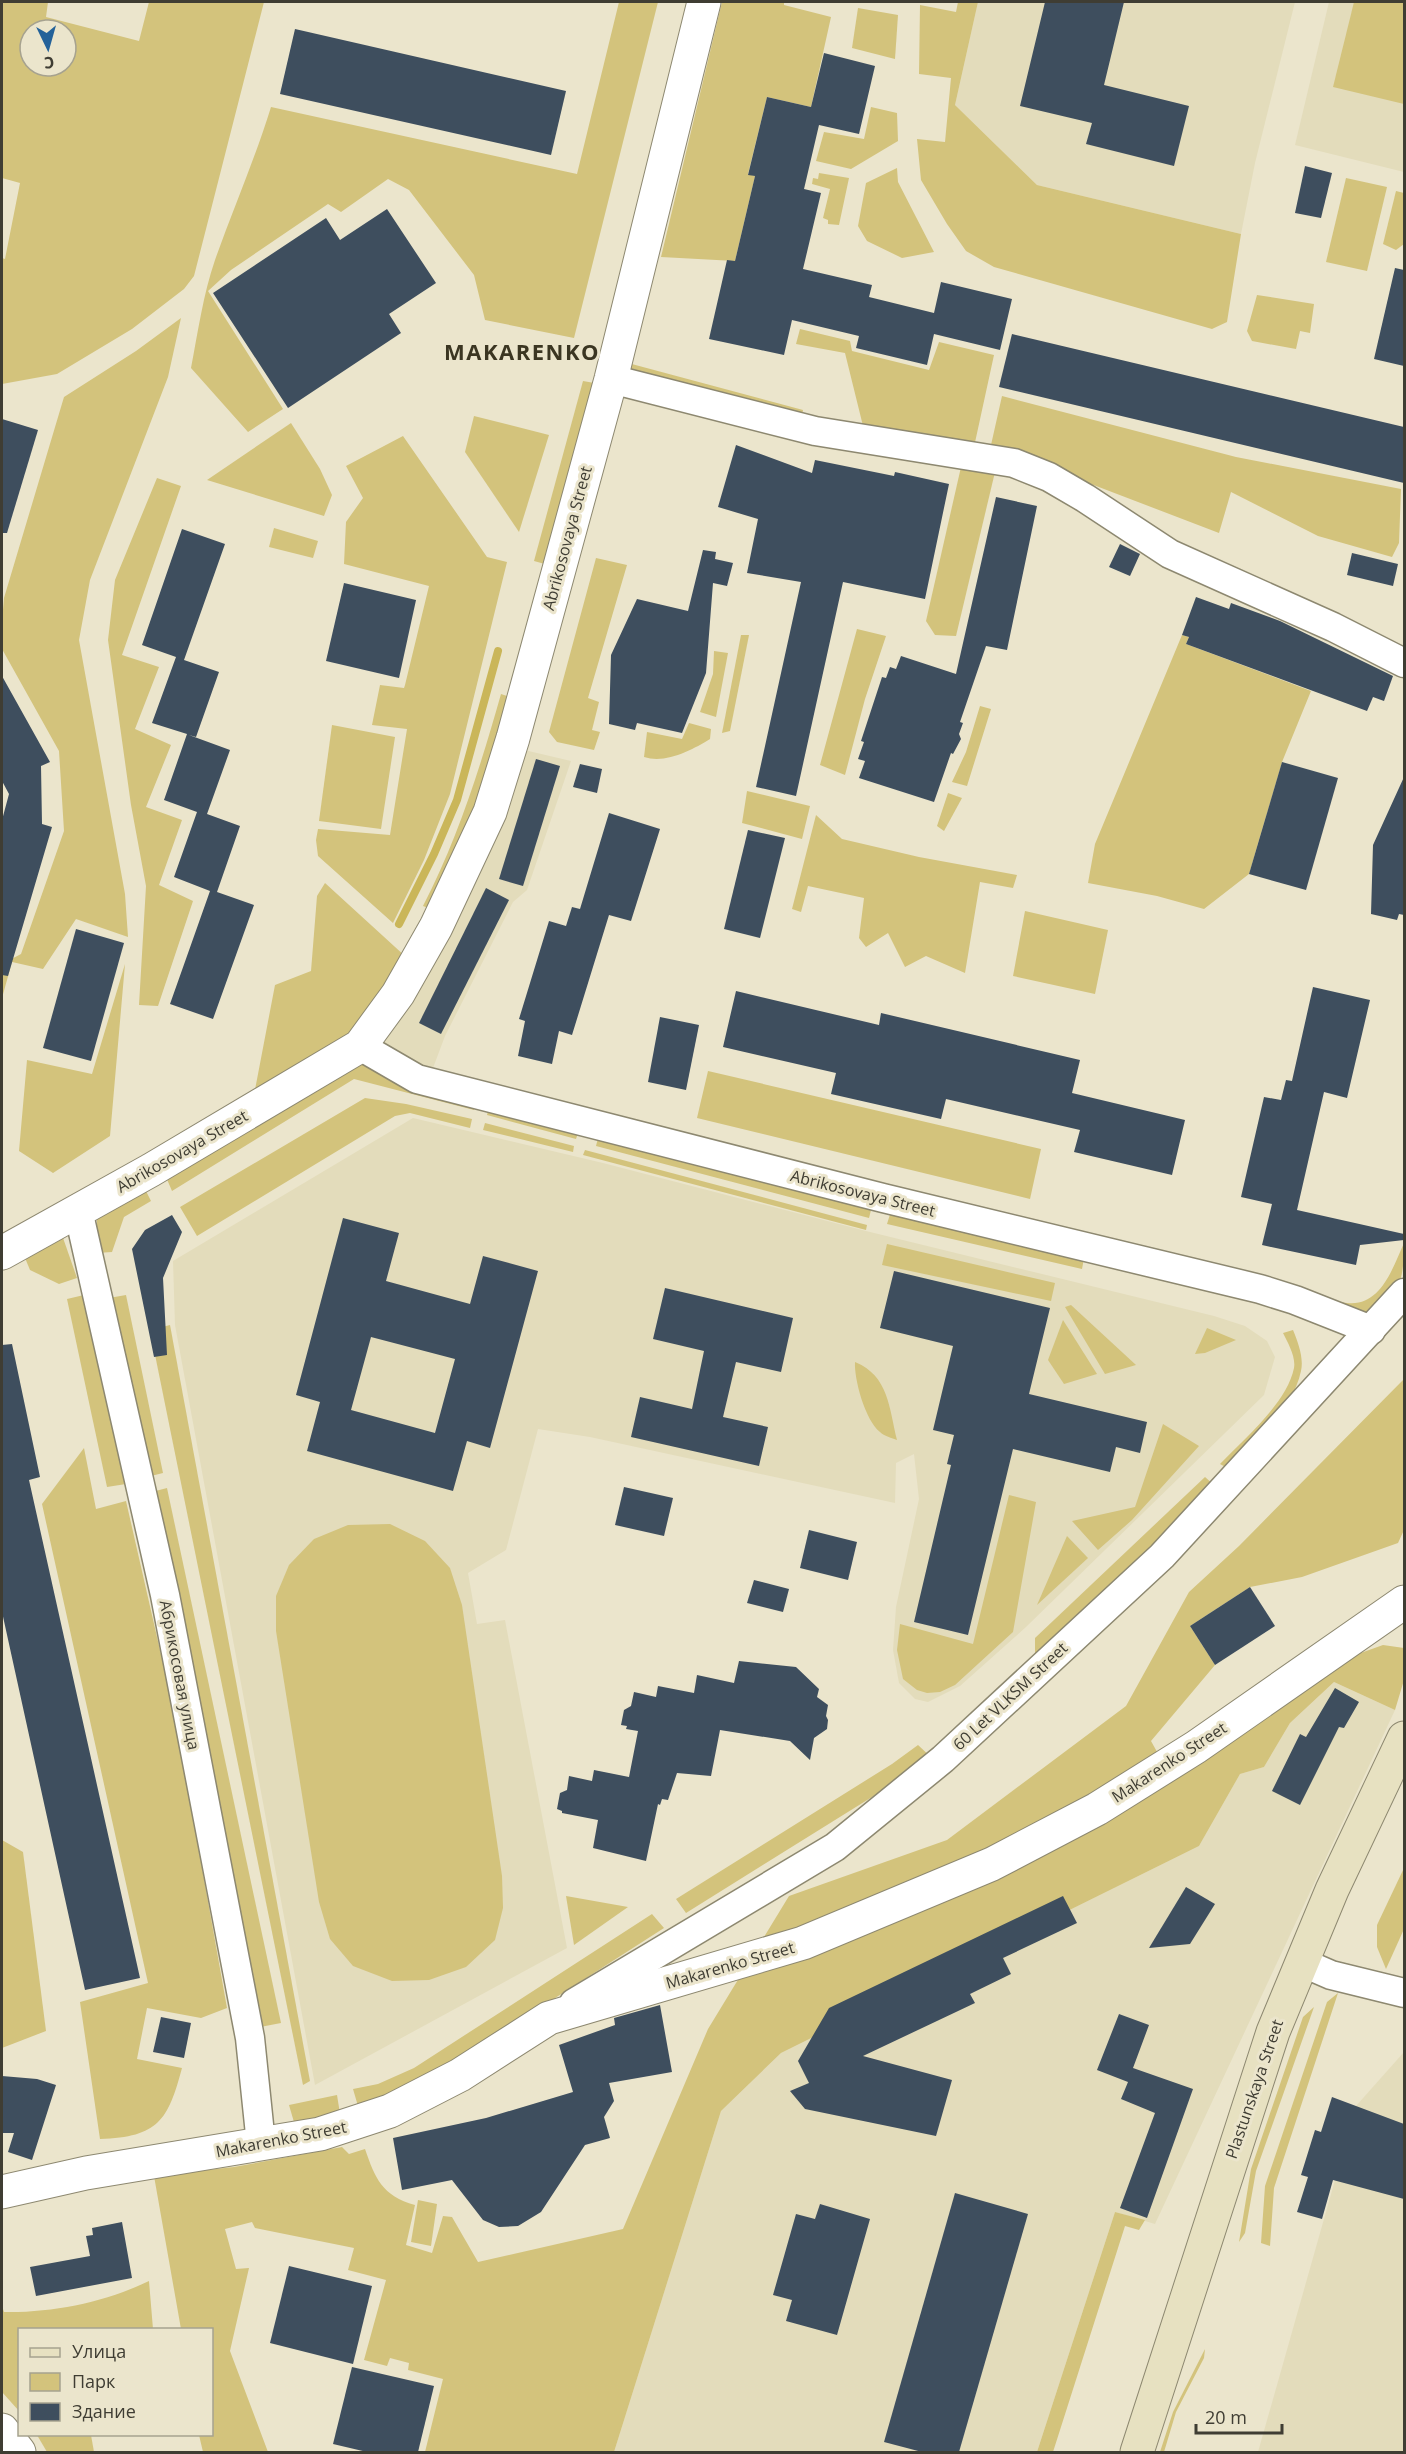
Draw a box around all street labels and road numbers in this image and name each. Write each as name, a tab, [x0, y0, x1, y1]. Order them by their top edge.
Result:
street label: Abrikosovaya Street	[537, 463, 597, 613]
street label: Abrikosovaya Street	[112, 1104, 252, 1198]
street label: Abrikosovaya Street	[788, 1164, 938, 1222]
street label: Абрикосовая улица	[155, 1598, 205, 1752]
street label: 60 Let VLKSM Street	[948, 1637, 1072, 1755]
street label: Makarenko Street	[1107, 1716, 1231, 1807]
street label: Makarenko Street	[663, 1936, 797, 1994]
street label: Plastunskaya Street	[1220, 2016, 1288, 2162]
street label: Makarenko Street	[214, 2115, 349, 2162]

